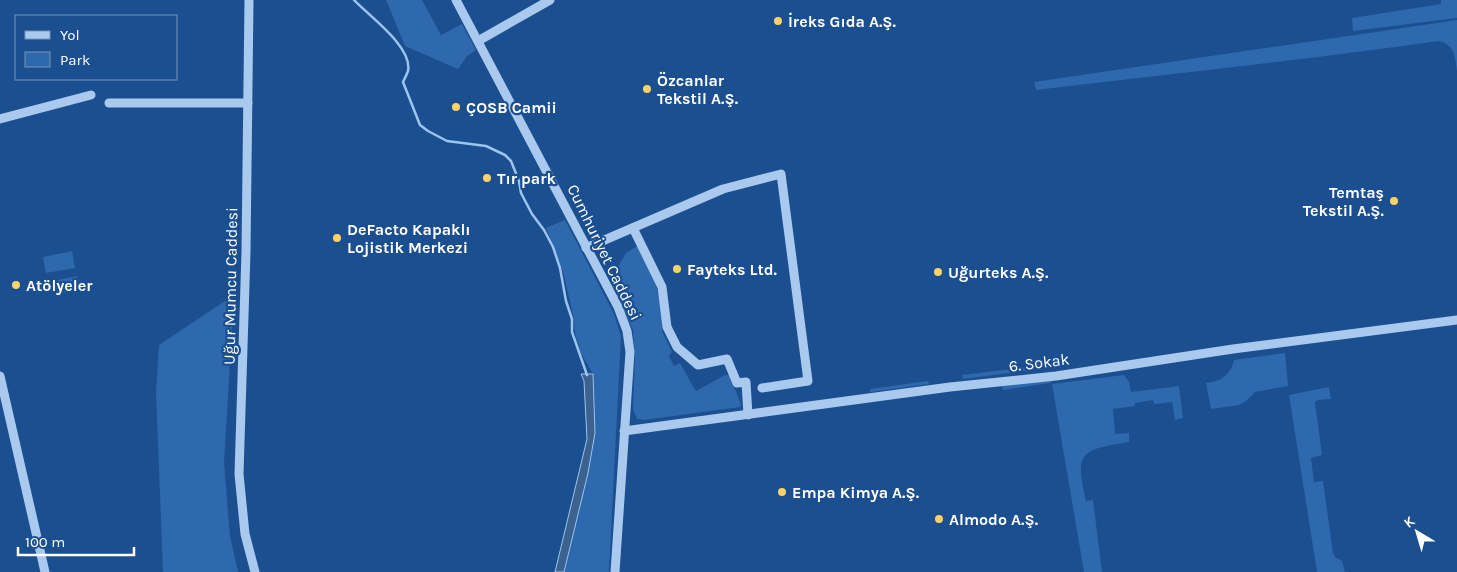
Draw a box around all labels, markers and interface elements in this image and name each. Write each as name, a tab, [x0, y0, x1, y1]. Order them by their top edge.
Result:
place label: İreks Gıda A.Ş.	[788, 12, 897, 31]
legend	[15, 15, 178, 80]
marker: İreks Gıda A.Ş.	[772, 15, 784, 27]
text: Yol	[60, 26, 80, 44]
text: Park	[60, 51, 90, 69]
place label: Özcanlar Tekstil A.Ş.	[657, 71, 739, 108]
marker: Özcanlar Tekstil A.Ş.	[641, 83, 653, 95]
place label: ÇOSB Camii	[466, 98, 557, 117]
marker: ÇOSB Camii	[450, 101, 462, 113]
place label: Tır park	[497, 169, 556, 188]
marker: Tır park	[481, 172, 493, 184]
street label: Cumhuriyet Caddesi	[563, 181, 646, 323]
place label: Temtaş Tekstil A.Ş.	[1303, 183, 1385, 220]
marker: Temtaş Tekstil A.Ş.	[1388, 195, 1400, 207]
street label: Uğur Mumcu Caddesi	[220, 207, 241, 365]
place label: DeFacto Kapaklı Lojistik Merkezi	[347, 220, 471, 257]
marker: DeFacto Kapaklı Lojistik Merkezi	[331, 232, 343, 244]
place label: Fayteks Ltd.	[687, 260, 778, 279]
marker: Fayteks Ltd.	[671, 263, 683, 275]
place label: Uğurteks A.Ş.	[948, 263, 1049, 282]
marker: Uğurteks A.Ş.	[932, 266, 944, 278]
place label: Atölyeler	[26, 276, 93, 295]
marker: Atölyeler	[10, 279, 22, 291]
street label: 6. Sokak	[1008, 349, 1071, 376]
place label: Empa Kimya A.Ş.	[792, 483, 920, 502]
marker: Empa Kimya A.Ş.	[776, 486, 788, 498]
north arrow	[1392, 507, 1442, 557]
place label: Almodo A.Ş.	[949, 510, 1039, 529]
text: K	[1400, 512, 1419, 532]
marker: Almodo A.Ş.	[933, 513, 945, 525]
scale bar	[18, 524, 134, 556]
text: 100 m	[25, 533, 65, 551]

